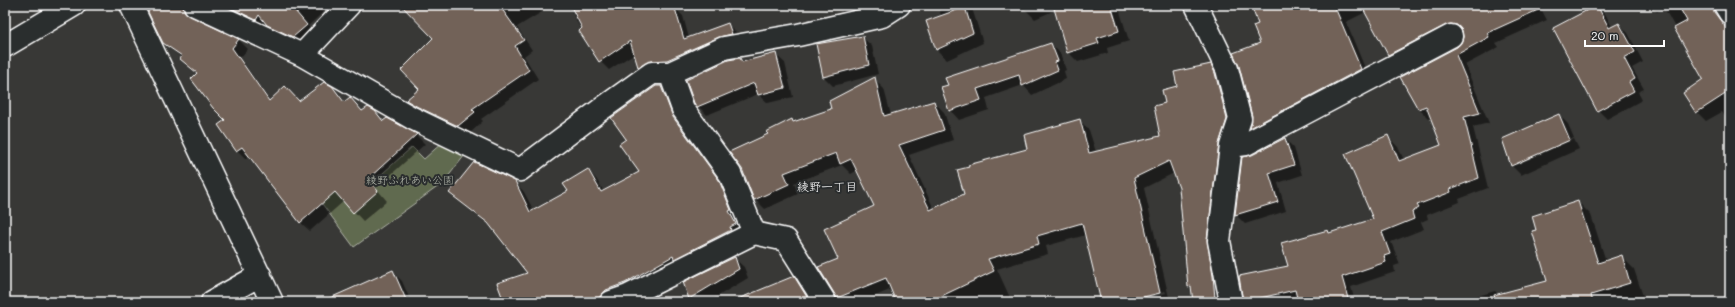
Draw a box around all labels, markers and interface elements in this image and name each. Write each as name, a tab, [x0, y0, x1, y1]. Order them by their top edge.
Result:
scale bar	[1585, 22, 1664, 48]
text: 20 m	[1591, 27, 1619, 43]
park label: 綾野ふれあい公園	[366, 172, 454, 187]
district label: 綾野一丁目	[797, 178, 857, 194]

